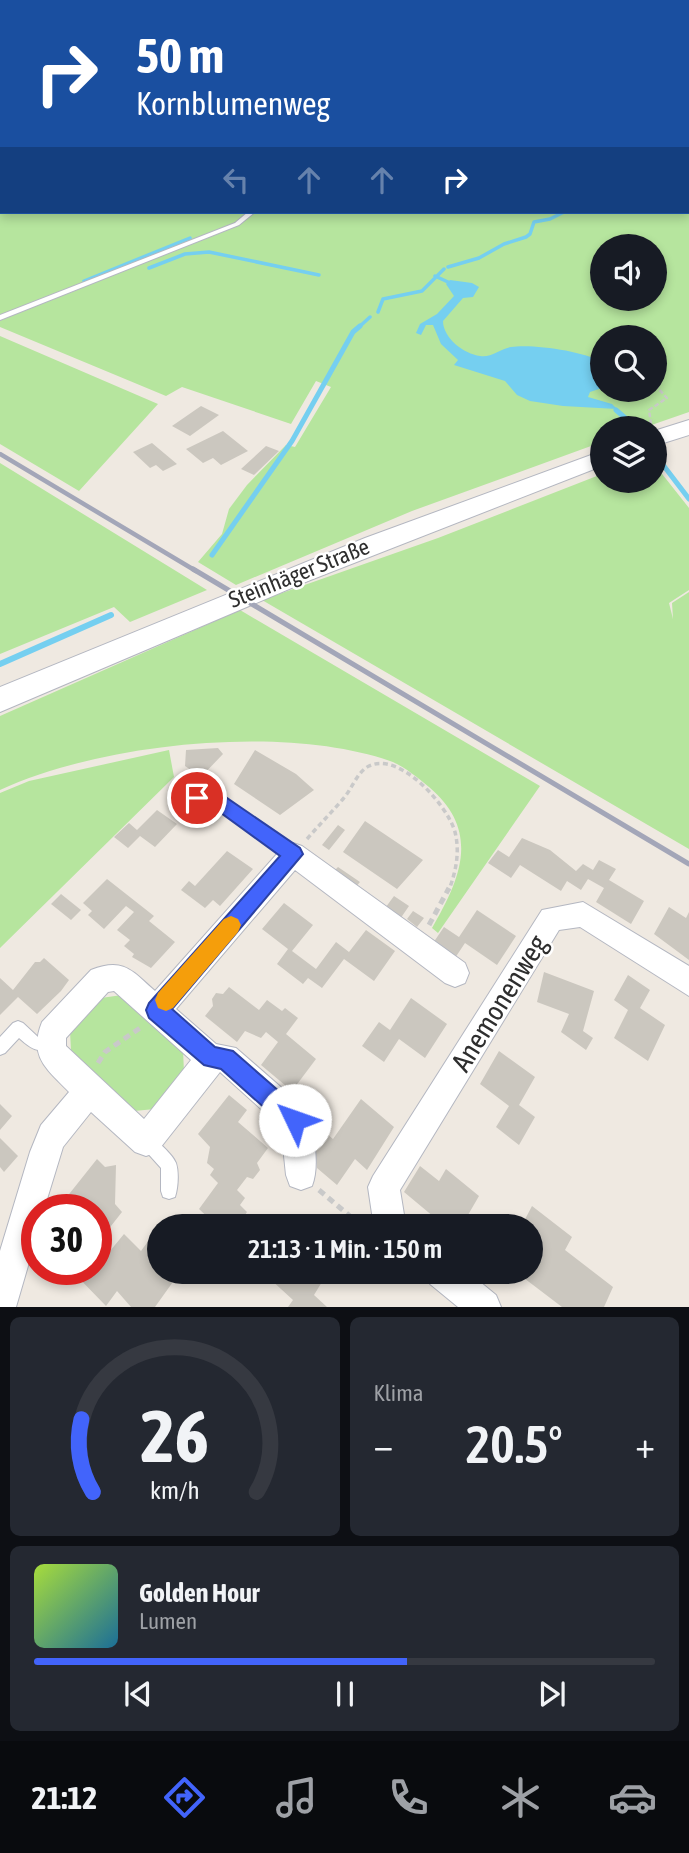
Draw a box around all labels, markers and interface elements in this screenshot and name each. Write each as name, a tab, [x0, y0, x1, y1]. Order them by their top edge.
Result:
text: 50 m	[136, 27, 224, 83]
icon: right	[21, 28, 112, 119]
text: Kornblumenweg	[136, 85, 330, 122]
icon: left	[217, 161, 255, 199]
icon: ahead	[290, 161, 328, 199]
icon: ahead	[363, 161, 401, 199]
icon: right	[436, 161, 474, 199]
map controls	[590, 234, 667, 493]
button: sound	[590, 234, 667, 311]
button: search	[590, 325, 667, 402]
button: layers	[590, 416, 667, 493]
street label: Steinhäger Straße	[225, 533, 373, 613]
pin	[167, 768, 227, 828]
icon: arrive	[178, 779, 216, 817]
street label: Anemonenweg	[445, 929, 553, 1077]
position arrow	[258, 1083, 332, 1157]
speed limit sign: 30	[21, 1194, 112, 1285]
text: 21:13 · 1 Min. · 150 m	[248, 1234, 442, 1264]
text: Klima	[374, 1380, 423, 1406]
text: 26	[141, 1395, 209, 1478]
text: 20.5°	[466, 1414, 563, 1474]
text: −	[374, 1423, 393, 1466]
text: +	[635, 1423, 655, 1466]
text: km/h	[150, 1476, 200, 1504]
text: Golden Hour	[139, 1578, 259, 1608]
text: Lumen	[139, 1608, 197, 1634]
icon: previous	[119, 1675, 157, 1713]
icon: pause	[326, 1675, 364, 1713]
icon: next	[533, 1675, 571, 1713]
icon: directions	[160, 1773, 209, 1822]
icon: music	[272, 1773, 321, 1822]
icon: phone	[384, 1773, 433, 1822]
icon: climate	[496, 1773, 545, 1822]
icon: car	[608, 1773, 657, 1822]
text: 21:12	[32, 1779, 97, 1816]

